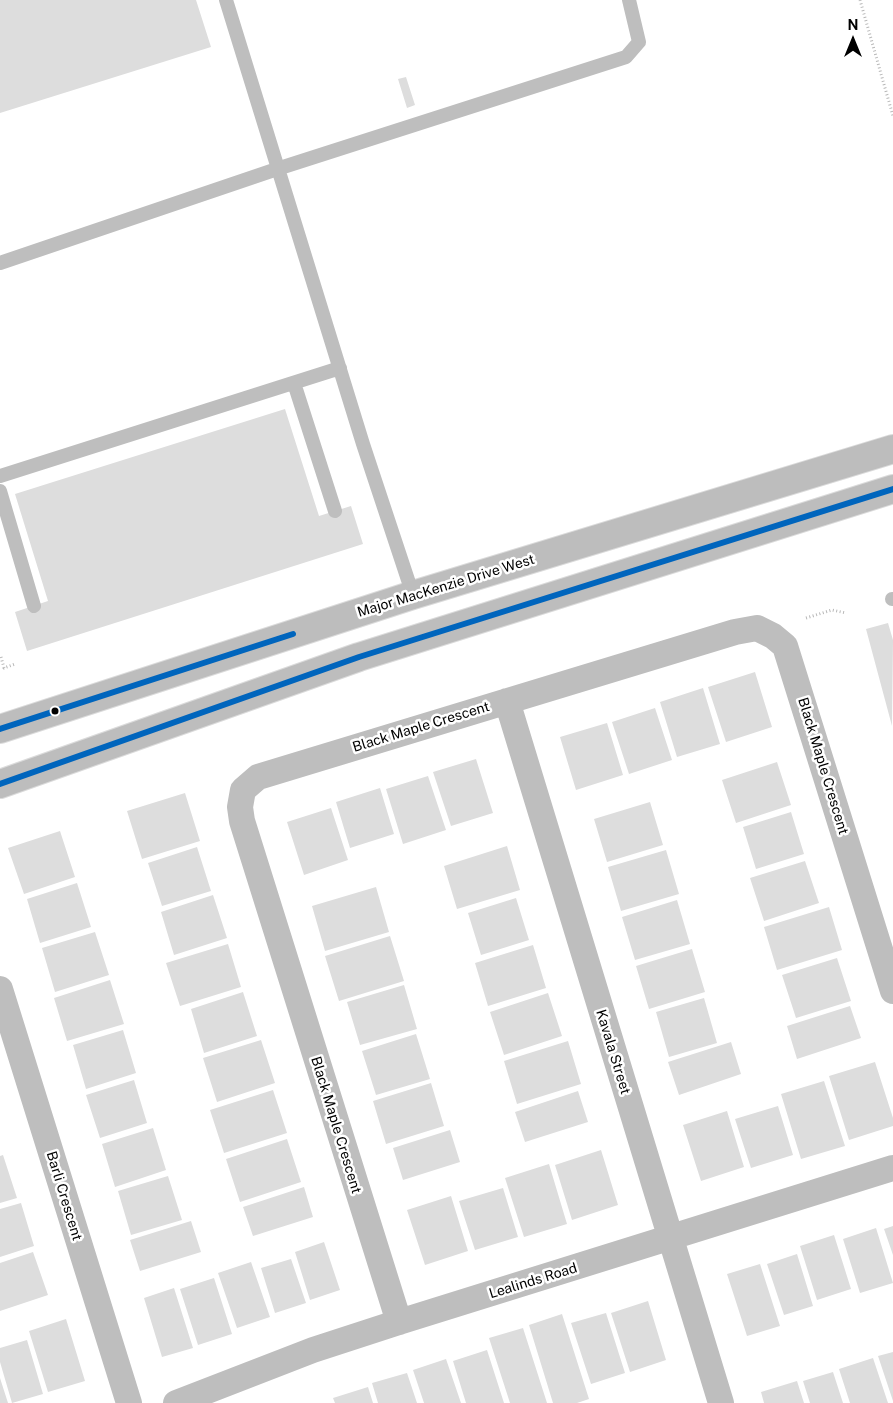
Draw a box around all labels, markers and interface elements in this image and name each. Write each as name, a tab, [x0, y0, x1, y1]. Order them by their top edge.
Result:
north arrow	[828, 15, 878, 65]
text: N	[848, 17, 858, 33]
street label: Major MacKenzie Drive West	[355, 551, 537, 621]
street label: Black Maple Crescent	[794, 695, 852, 837]
street label: Black Maple Crescent	[350, 698, 492, 756]
unlabelled marker	[50, 706, 60, 716]
street label: Kavala Street	[592, 1008, 634, 1096]
street label: Black Maple Crescent	[307, 1054, 365, 1196]
street label: Barli Crescent	[42, 1149, 86, 1243]
street label: Lealinds Road	[487, 1260, 579, 1302]

